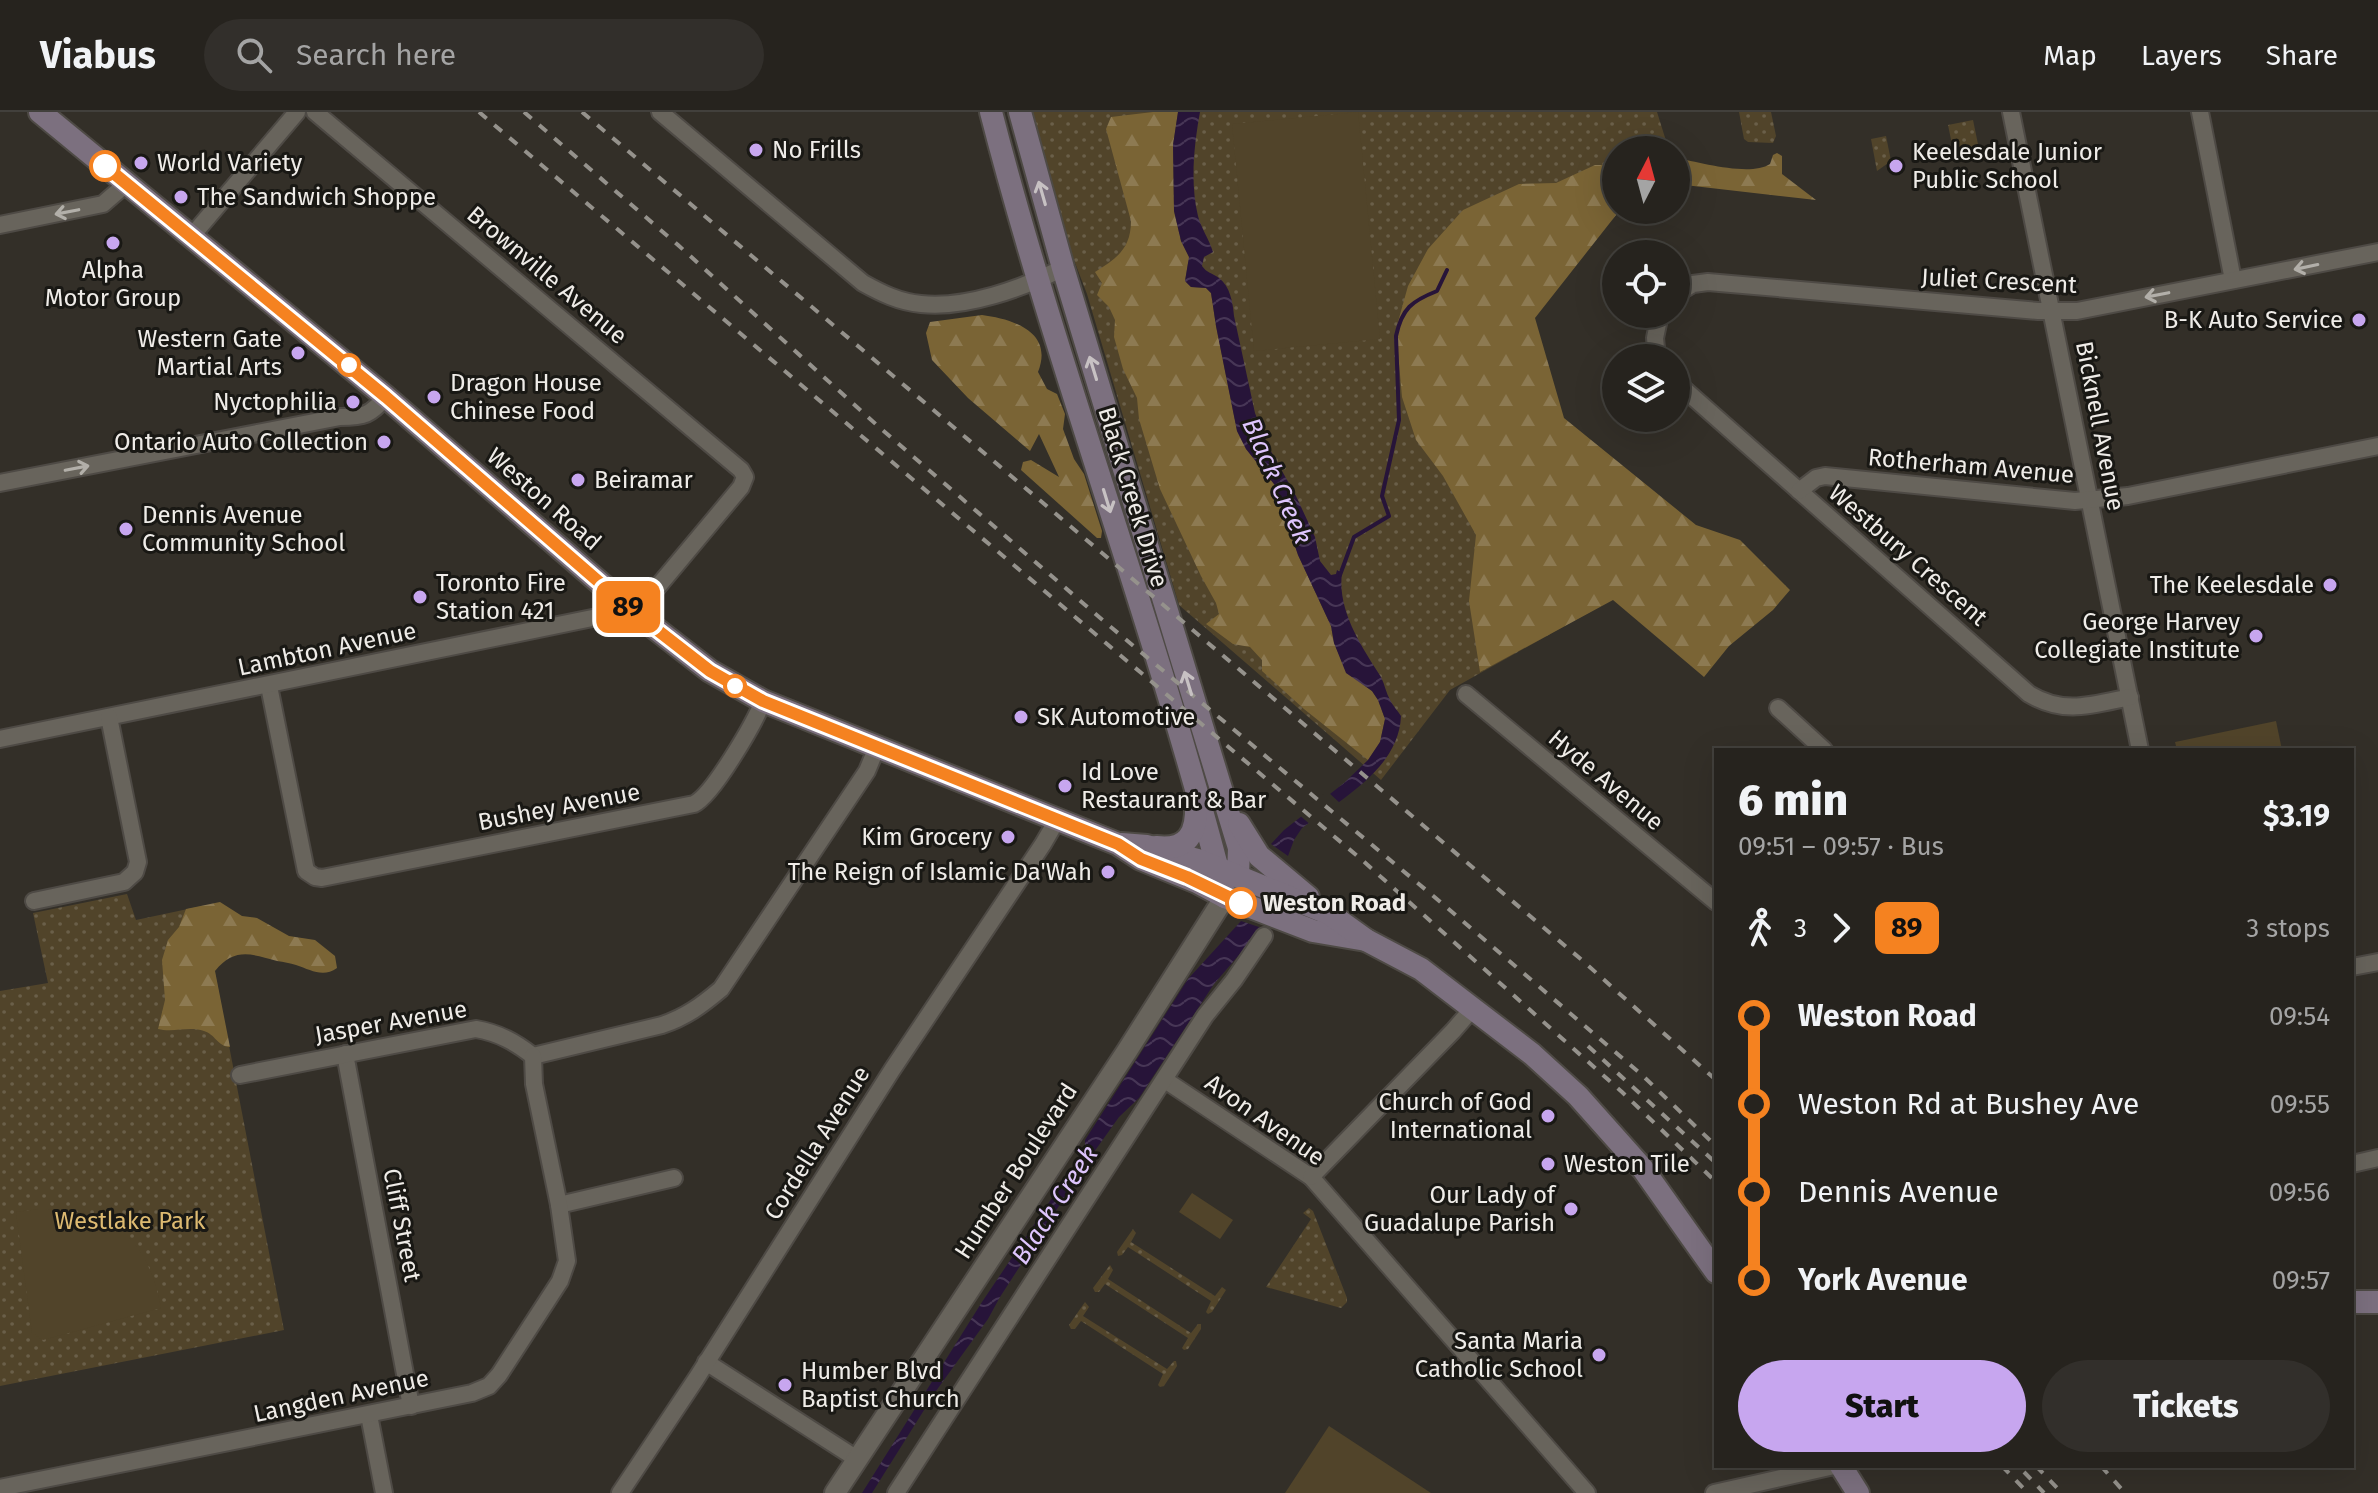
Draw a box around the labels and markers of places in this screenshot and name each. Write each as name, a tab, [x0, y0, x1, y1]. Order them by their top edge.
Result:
place label: No Frills	[772, 136, 861, 164]
place label: Keelesdale Junior Public School	[1912, 138, 2103, 194]
marker: No Frills	[747, 141, 765, 159]
place label: World Variety	[157, 149, 303, 177]
unlabelled marker	[90, 151, 120, 181]
marker: World Variety	[132, 154, 150, 172]
marker: Keelesdale Junior Public School	[1887, 157, 1905, 175]
place label: The Sandwich Shoppe	[197, 183, 436, 211]
marker: The Sandwich Shoppe	[172, 188, 190, 206]
marker: Alpha Motor Group	[104, 234, 122, 252]
place label: Alpha Motor Group	[45, 256, 181, 312]
place label: B-K Auto Service	[2164, 306, 2343, 334]
marker: B-K Auto Service	[2350, 311, 2368, 329]
place label: Western Gate Martial Arts	[137, 325, 282, 381]
marker: Western Gate Martial Arts	[289, 344, 307, 362]
unlabelled marker	[338, 354, 360, 376]
place label: Dragon House Chinese Food	[450, 369, 602, 425]
place label: Nyctophilia	[213, 388, 337, 416]
marker: Dragon House Chinese Food	[425, 388, 443, 406]
marker: Nyctophilia	[344, 393, 362, 411]
place label: Ontario Auto Collection	[114, 428, 368, 456]
marker: Ontario Auto Collection	[375, 433, 393, 451]
place label: Beiramar	[594, 466, 694, 494]
marker: Beiramar	[569, 471, 587, 489]
place label: Dennis Avenue Community School	[142, 501, 345, 557]
marker: Dennis Avenue Community School	[117, 520, 135, 538]
place label: Toronto Fire Station 421	[436, 569, 566, 625]
place label: The Keelesdale	[2150, 571, 2314, 599]
marker: The Keelesdale	[2321, 576, 2339, 594]
marker: Toronto Fire Station 421	[411, 588, 429, 606]
place label: George Harvey Collegiate Institute	[2034, 608, 2240, 664]
marker: George Harvey Collegiate Institute	[2247, 627, 2265, 645]
unlabelled marker	[724, 675, 746, 697]
place label: SK Automotive	[1037, 703, 1195, 731]
marker: SK Automotive	[1012, 708, 1030, 726]
place label: Id Love Restaurant & Bar	[1081, 758, 1267, 814]
marker: Id Love Restaurant & Bar	[1056, 777, 1074, 795]
place label: Kim Grocery	[861, 823, 992, 851]
marker: Kim Grocery	[999, 828, 1017, 846]
place label: The Reign of Islamic Da'Wah	[788, 858, 1092, 886]
marker: The Reign of Islamic Da'Wah	[1099, 863, 1117, 881]
marker: Weston Road	[1226, 888, 1256, 918]
place label: Weston Road	[1263, 889, 1406, 917]
place label: Church of God International	[1378, 1088, 1532, 1144]
marker: Church of God International	[1539, 1107, 1557, 1125]
place label: Weston Tile	[1564, 1150, 1690, 1178]
marker: Weston Tile	[1539, 1155, 1557, 1173]
place label: Our Lady of Guadalupe Parish	[1364, 1181, 1557, 1237]
marker: Our Lady of Guadalupe Parish	[1562, 1200, 1580, 1218]
place label: Santa Maria Catholic School	[1415, 1327, 1583, 1383]
marker: Santa Maria Catholic School	[1590, 1346, 1608, 1364]
place label: Humber Blvd Baptist Church	[801, 1357, 960, 1413]
marker: Humber Blvd Baptist Church	[776, 1376, 794, 1394]

